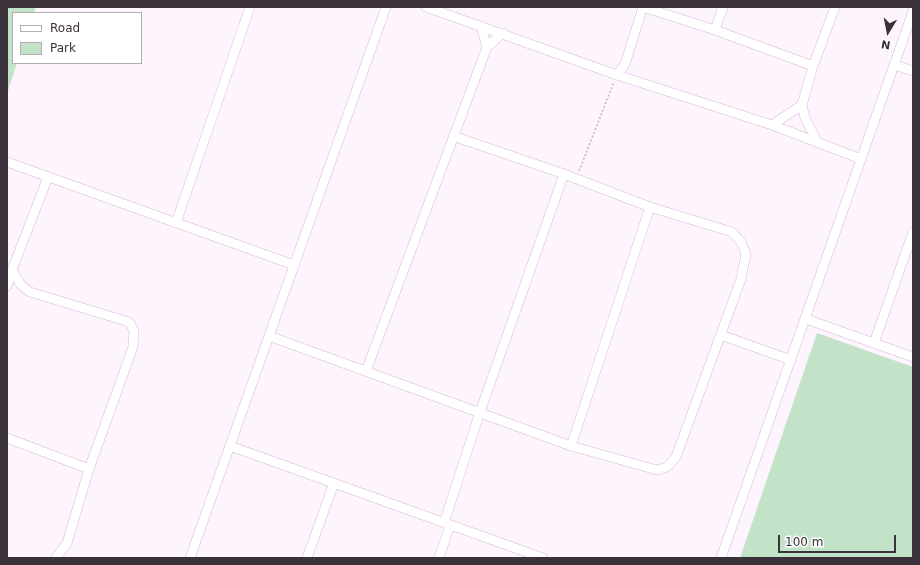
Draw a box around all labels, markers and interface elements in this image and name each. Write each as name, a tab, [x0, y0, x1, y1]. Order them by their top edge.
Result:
legend	[12, 12, 142, 64]
north arrow	[868, 12, 908, 52]
text: Road	[50, 21, 80, 35]
text: N	[880, 37, 891, 52]
text: Park	[50, 41, 76, 55]
scale bar	[780, 527, 898, 553]
text: 100 m	[785, 535, 823, 549]

